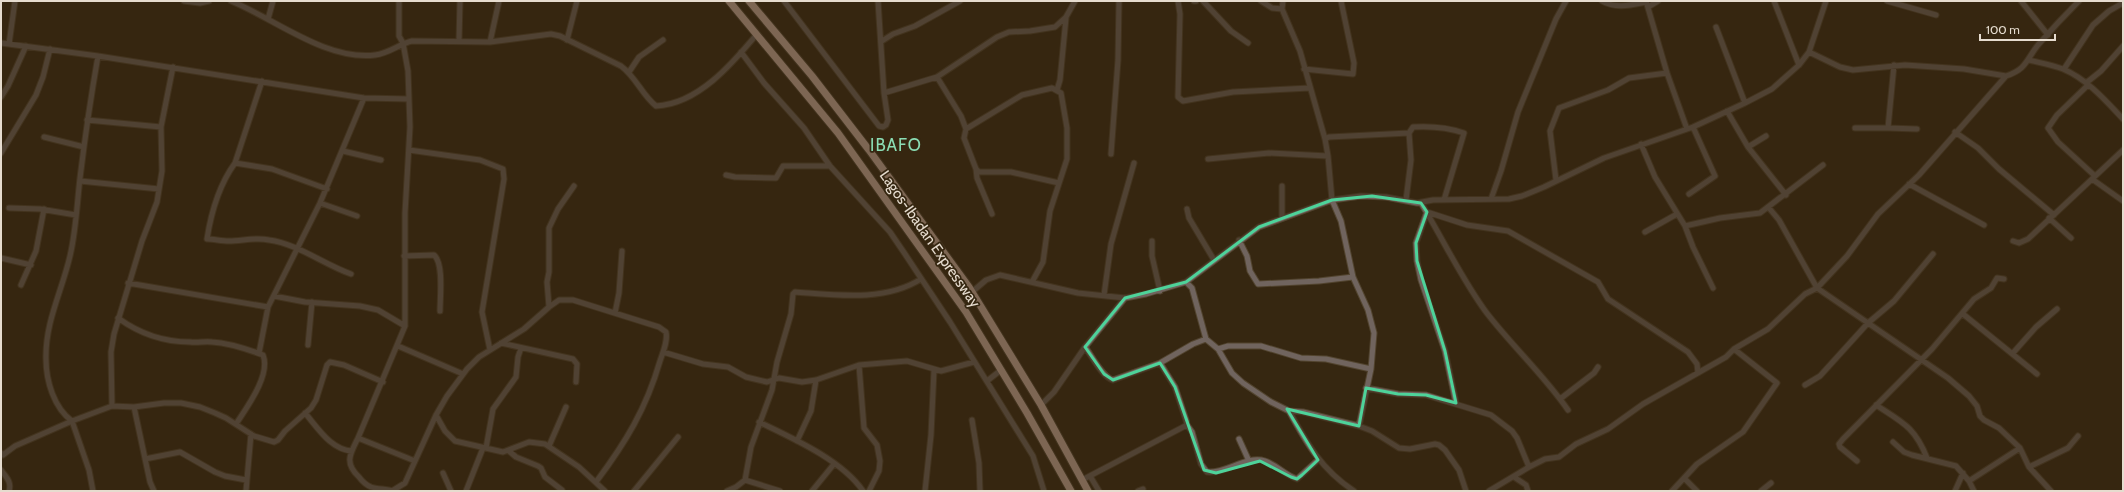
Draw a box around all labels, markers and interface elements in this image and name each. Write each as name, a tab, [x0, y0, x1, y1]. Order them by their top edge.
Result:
scale bar	[1980, 16, 2055, 42]
text: 100 m	[1986, 22, 2020, 37]
district label: IBAFO	[870, 135, 922, 155]
street label: Lagos-Ibadan Expressway	[876, 167, 984, 311]

